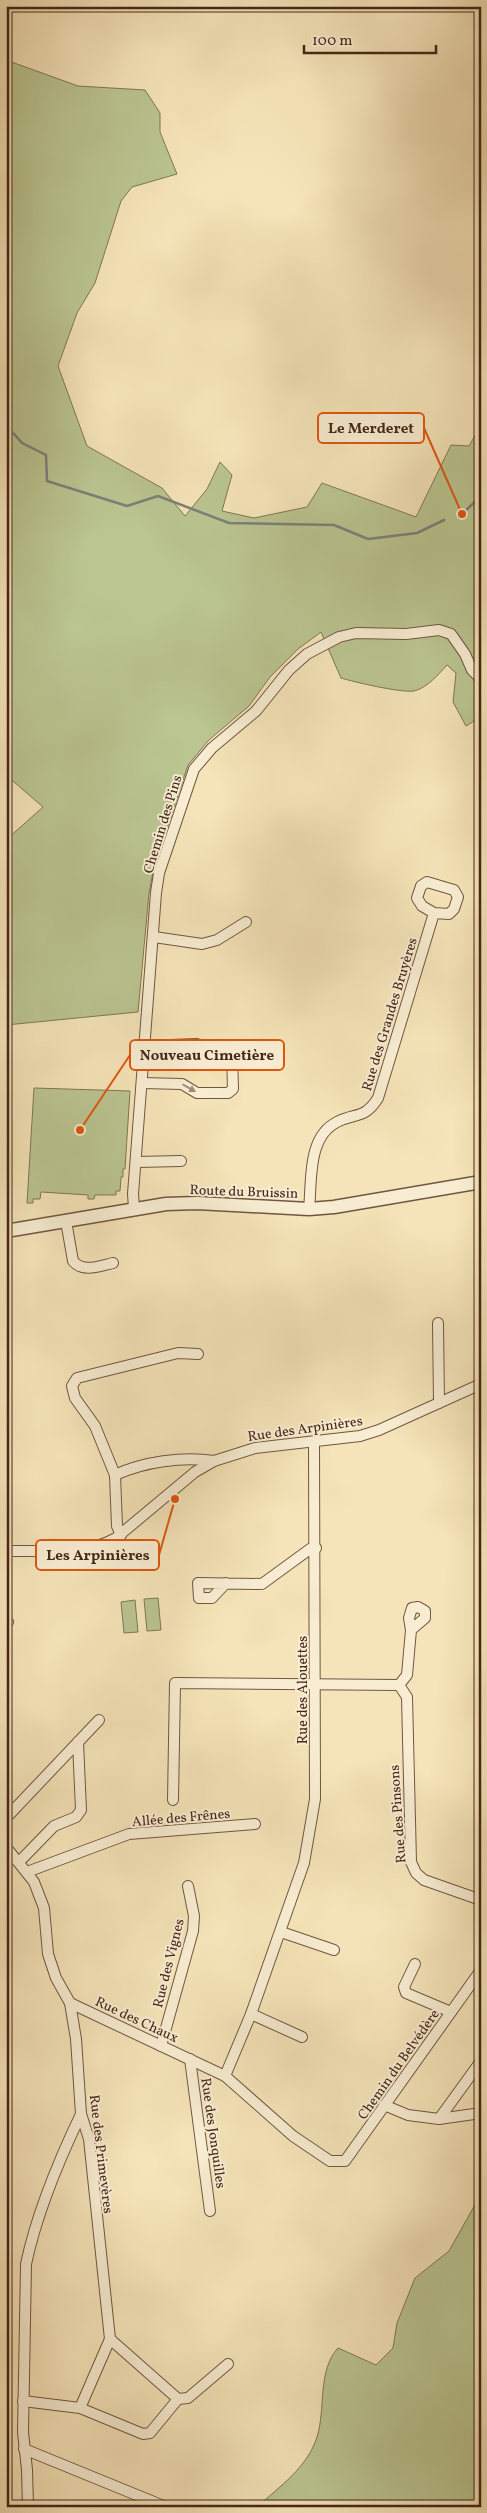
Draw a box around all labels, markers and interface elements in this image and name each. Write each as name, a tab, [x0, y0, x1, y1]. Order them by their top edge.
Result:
scale bar	[304, 22, 437, 54]
text: 100 m	[312, 31, 352, 52]
callout: Le Merderet	[318, 413, 424, 443]
text: Le Merderet	[328, 419, 414, 440]
street label: Chemin des Pins	[139, 773, 187, 876]
street label: Rue des Grandes Bruyères	[358, 935, 423, 1094]
callout: Nouveau Cimetière	[130, 1040, 284, 1070]
text: Nouveau Cimetière	[140, 1046, 274, 1067]
one-way arrow	[182, 1084, 197, 1092]
street label: Route du Bruissin	[189, 1181, 299, 1204]
street label: Rue des Arpinières	[246, 1412, 364, 1447]
callout: Les Arpinières	[36, 1540, 159, 1570]
text: Les Arpinières	[46, 1546, 150, 1567]
street label: Rue des Alouettes	[294, 1636, 313, 1744]
street label: Rue des Pinsons	[386, 1764, 411, 1864]
street label: Allée des Frênes	[131, 1805, 231, 1832]
street label: Rue des Vignes	[149, 1917, 190, 2010]
street label: Rue des Chaux	[92, 1993, 181, 2048]
street label: Chemin du Belvédère	[354, 2005, 445, 2124]
street label: Rue des Jonquilles	[195, 2077, 230, 2190]
street label: Rue des Primevères	[84, 2094, 117, 2215]

